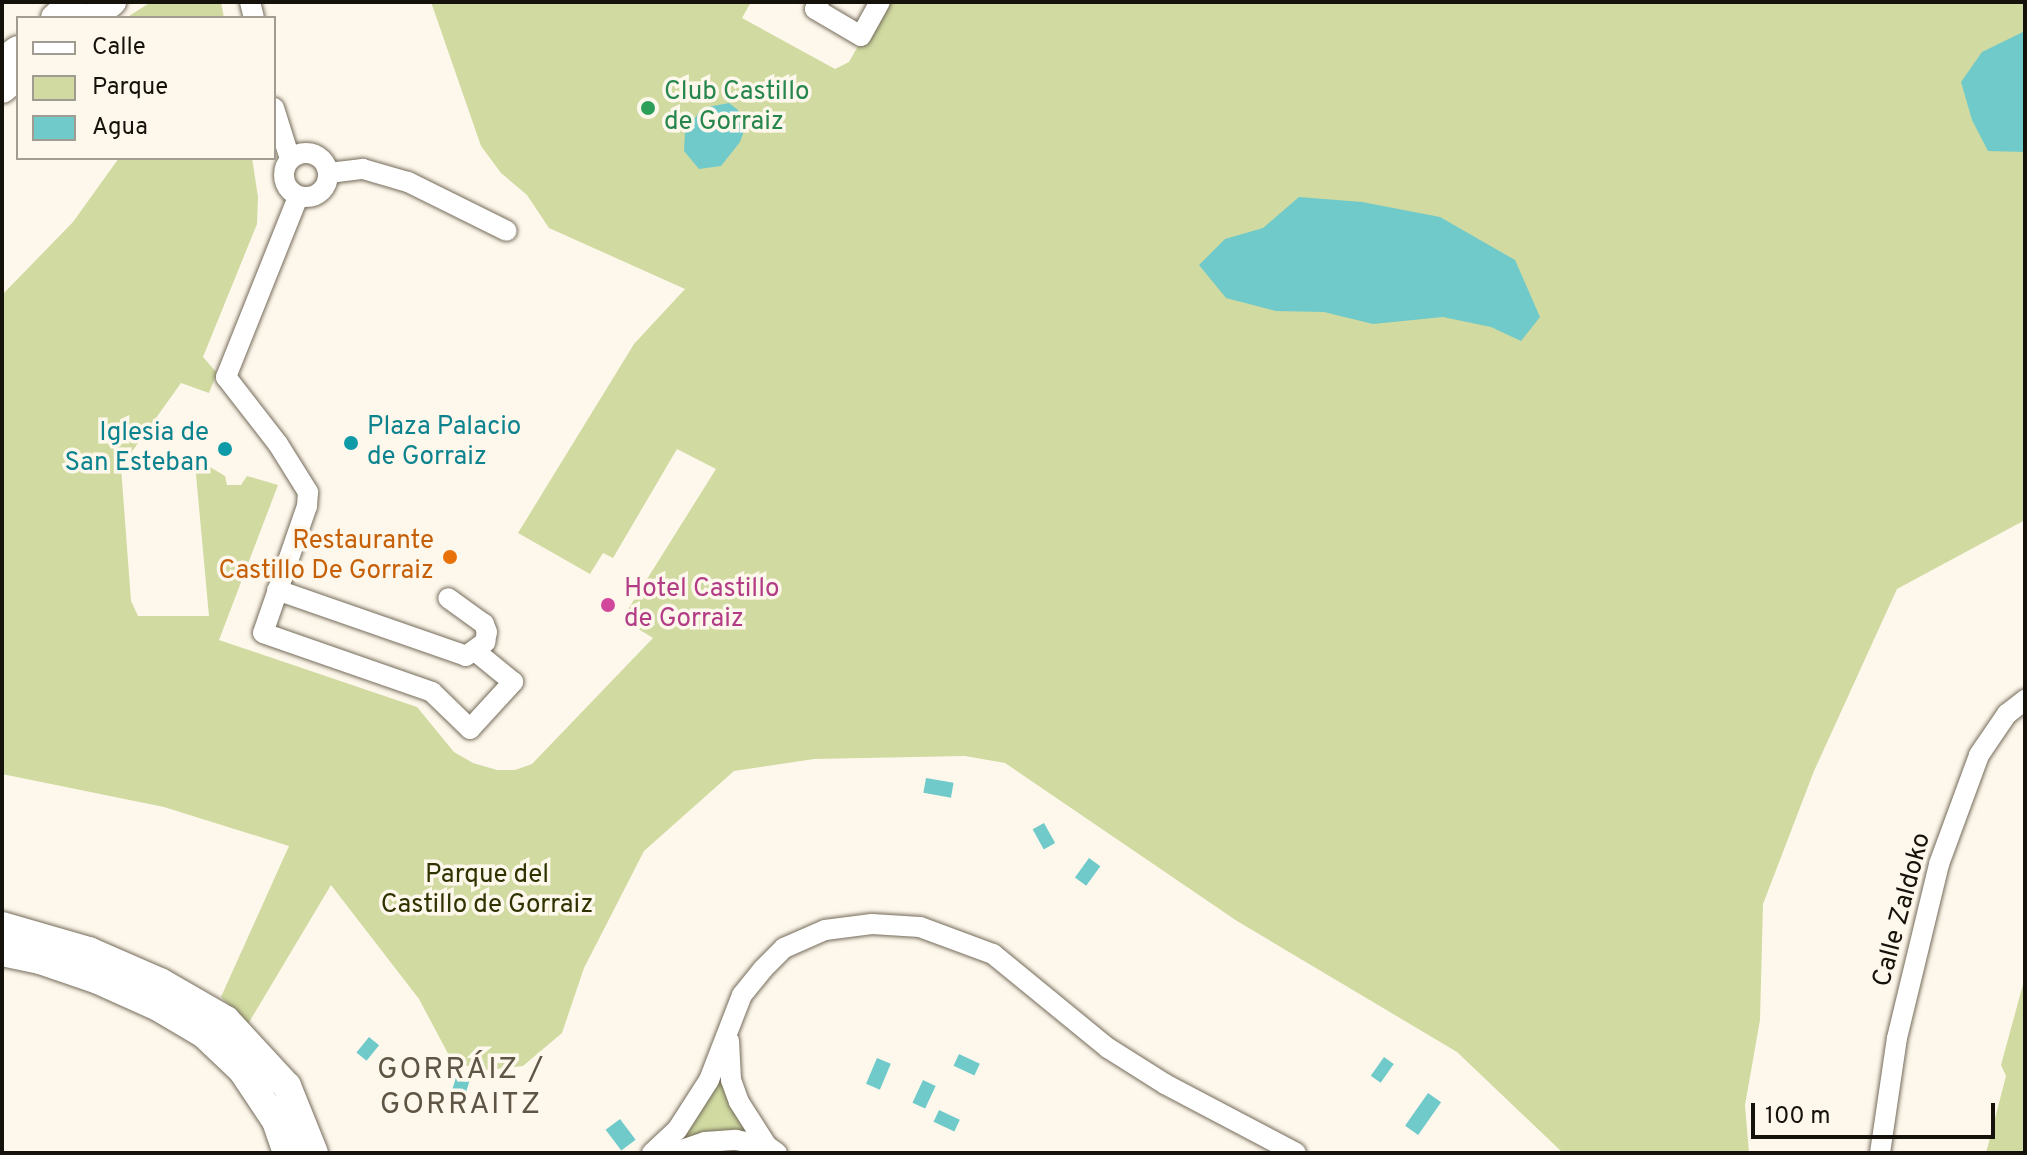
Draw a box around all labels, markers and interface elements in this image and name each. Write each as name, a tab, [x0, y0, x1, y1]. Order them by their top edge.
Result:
legend	[16, 16, 276, 160]
text: Calle	[92, 33, 146, 63]
text: Parque	[92, 73, 168, 103]
place label: Club Castillo de Gorraiz	[664, 77, 809, 138]
marker: Club Castillo de Gorraiz	[639, 99, 657, 117]
text: Agua	[92, 113, 148, 143]
place label: Plaza Palacio de Gorraiz	[367, 412, 521, 474]
place label: Iglesia de San Esteban	[64, 418, 209, 480]
marker: Plaza Palacio de Gorraiz	[342, 434, 360, 452]
marker: Iglesia de San Esteban	[216, 440, 234, 458]
place label: Restaurante Castillo De Gorraiz	[219, 526, 434, 588]
marker: Restaurante Castillo De Gorraiz	[441, 548, 459, 566]
place label: Hotel Castillo de Gorraiz	[624, 574, 779, 636]
marker: Hotel Castillo de Gorraiz	[599, 596, 617, 614]
street label: Calle Zaldoko	[1867, 830, 1939, 990]
park label: Parque del Castillo de Gorraiz	[381, 860, 593, 922]
district label: GORRÁIZ / GORRAITZ	[377, 1053, 545, 1124]
scale bar	[1755, 1087, 1999, 1137]
text: 100 m	[1765, 1102, 1831, 1132]

